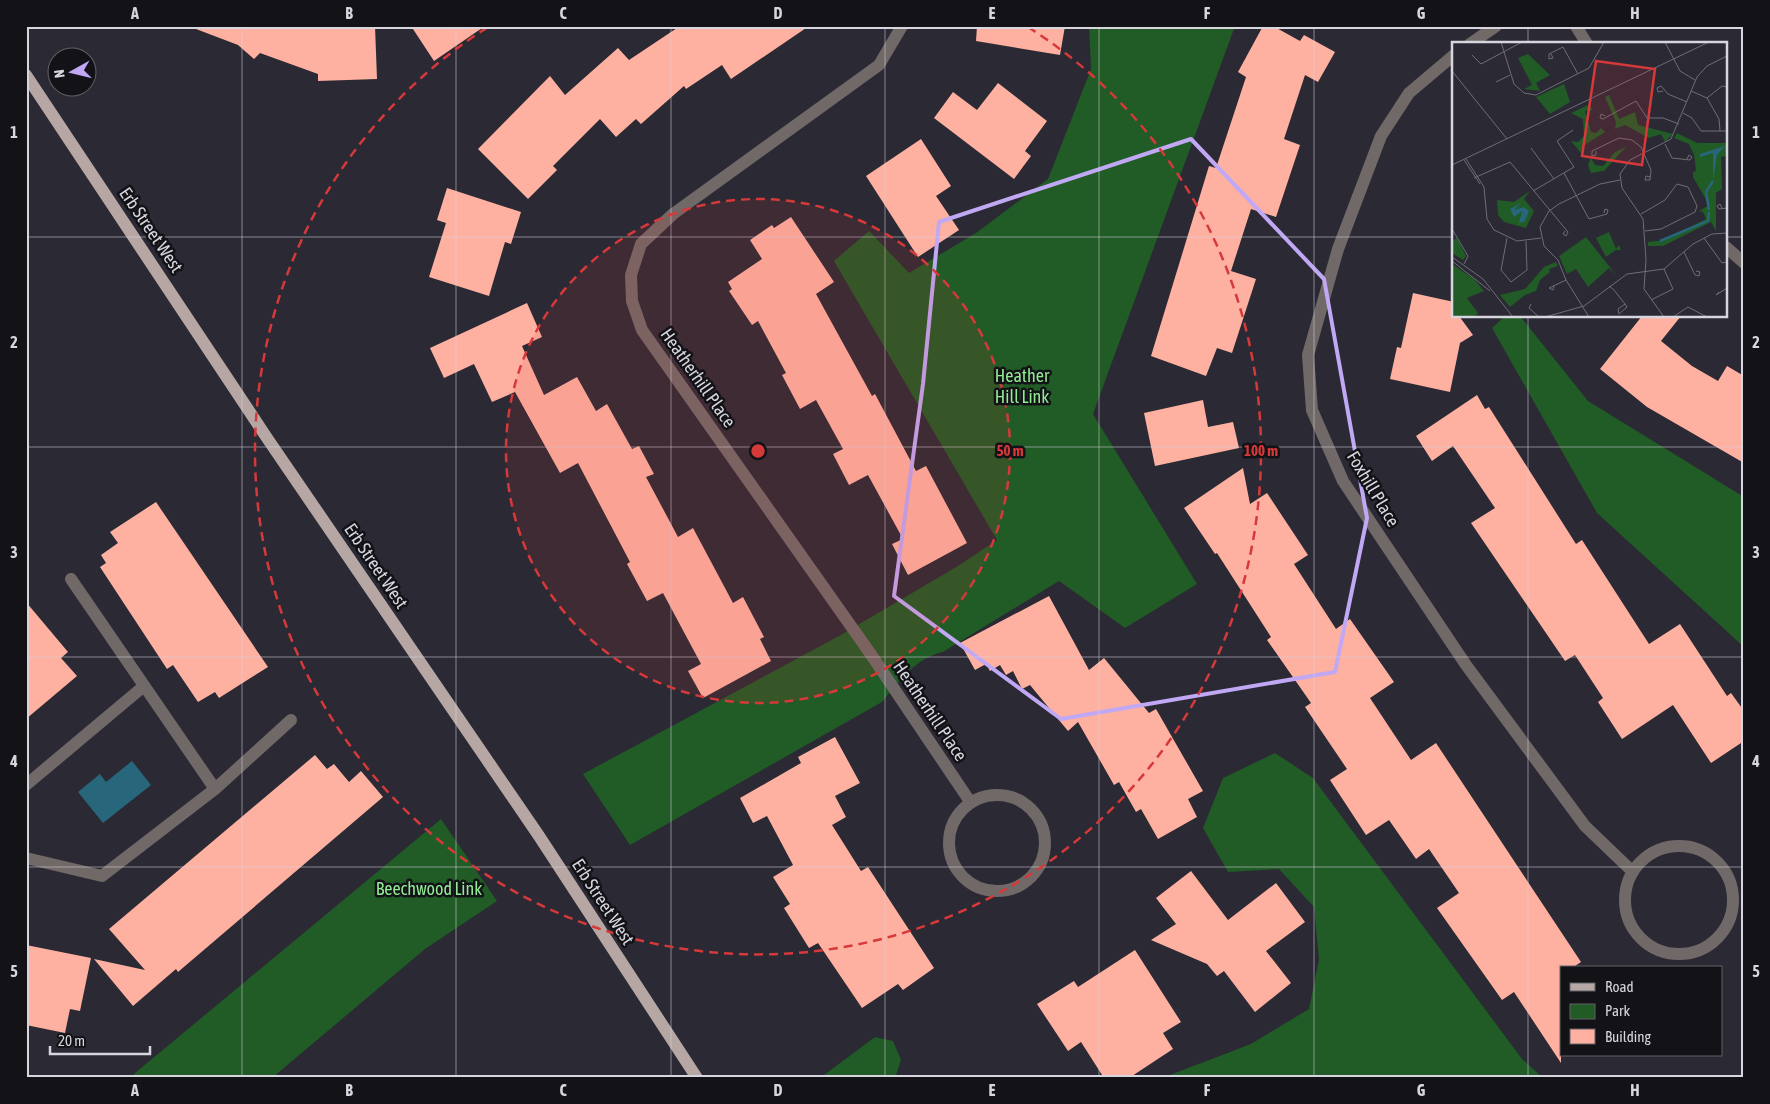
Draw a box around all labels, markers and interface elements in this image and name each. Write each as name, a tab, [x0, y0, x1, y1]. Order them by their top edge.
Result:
text: A	[130, 4, 139, 22]
text: B	[345, 4, 353, 22]
text: C	[559, 4, 567, 22]
text: D	[774, 4, 783, 22]
text: E	[989, 4, 996, 22]
text: F	[1204, 4, 1211, 22]
text: G	[1417, 4, 1426, 22]
text: H	[1630, 4, 1640, 22]
inset map	[1452, 42, 1728, 318]
north arrow	[48, 48, 98, 98]
text: N	[51, 69, 68, 79]
text: 1	[10, 123, 18, 141]
text: 1	[1752, 123, 1760, 141]
street label: Erb Street West	[115, 183, 188, 276]
street label: Heatherhill Place	[657, 324, 740, 431]
text: 2	[10, 333, 18, 351]
text: 2	[1752, 333, 1760, 351]
park label: Heather Hill Link	[995, 365, 1050, 407]
centre of rings	[749, 442, 767, 460]
text: 50 m	[997, 442, 1024, 459]
text: 100 m	[1244, 442, 1278, 459]
street label: Foxhill Place	[1343, 447, 1404, 530]
street label: Erb Street West	[340, 519, 413, 612]
text: 3	[10, 543, 18, 561]
text: 3	[1752, 543, 1760, 561]
street label: Heatherhill Place	[889, 657, 972, 765]
text: 4	[9, 752, 18, 770]
text: 4	[1751, 752, 1760, 770]
street label: Erb Street West	[568, 855, 639, 949]
park label: Beechwood Link	[376, 878, 482, 899]
text: 5	[10, 962, 18, 980]
text: 5	[1752, 962, 1760, 980]
legend	[1560, 966, 1722, 1056]
text: Road	[1605, 978, 1634, 995]
text: Park	[1605, 1002, 1630, 1019]
scale bar	[50, 1024, 150, 1056]
text: Building	[1605, 1028, 1651, 1045]
text: 20 m	[58, 1032, 85, 1049]
text: A	[130, 1081, 139, 1099]
text: B	[345, 1081, 353, 1099]
text: C	[559, 1081, 567, 1099]
text: D	[774, 1081, 783, 1099]
text: E	[989, 1081, 996, 1099]
text: F	[1204, 1081, 1211, 1099]
text: G	[1417, 1081, 1426, 1099]
text: H	[1630, 1081, 1640, 1099]

